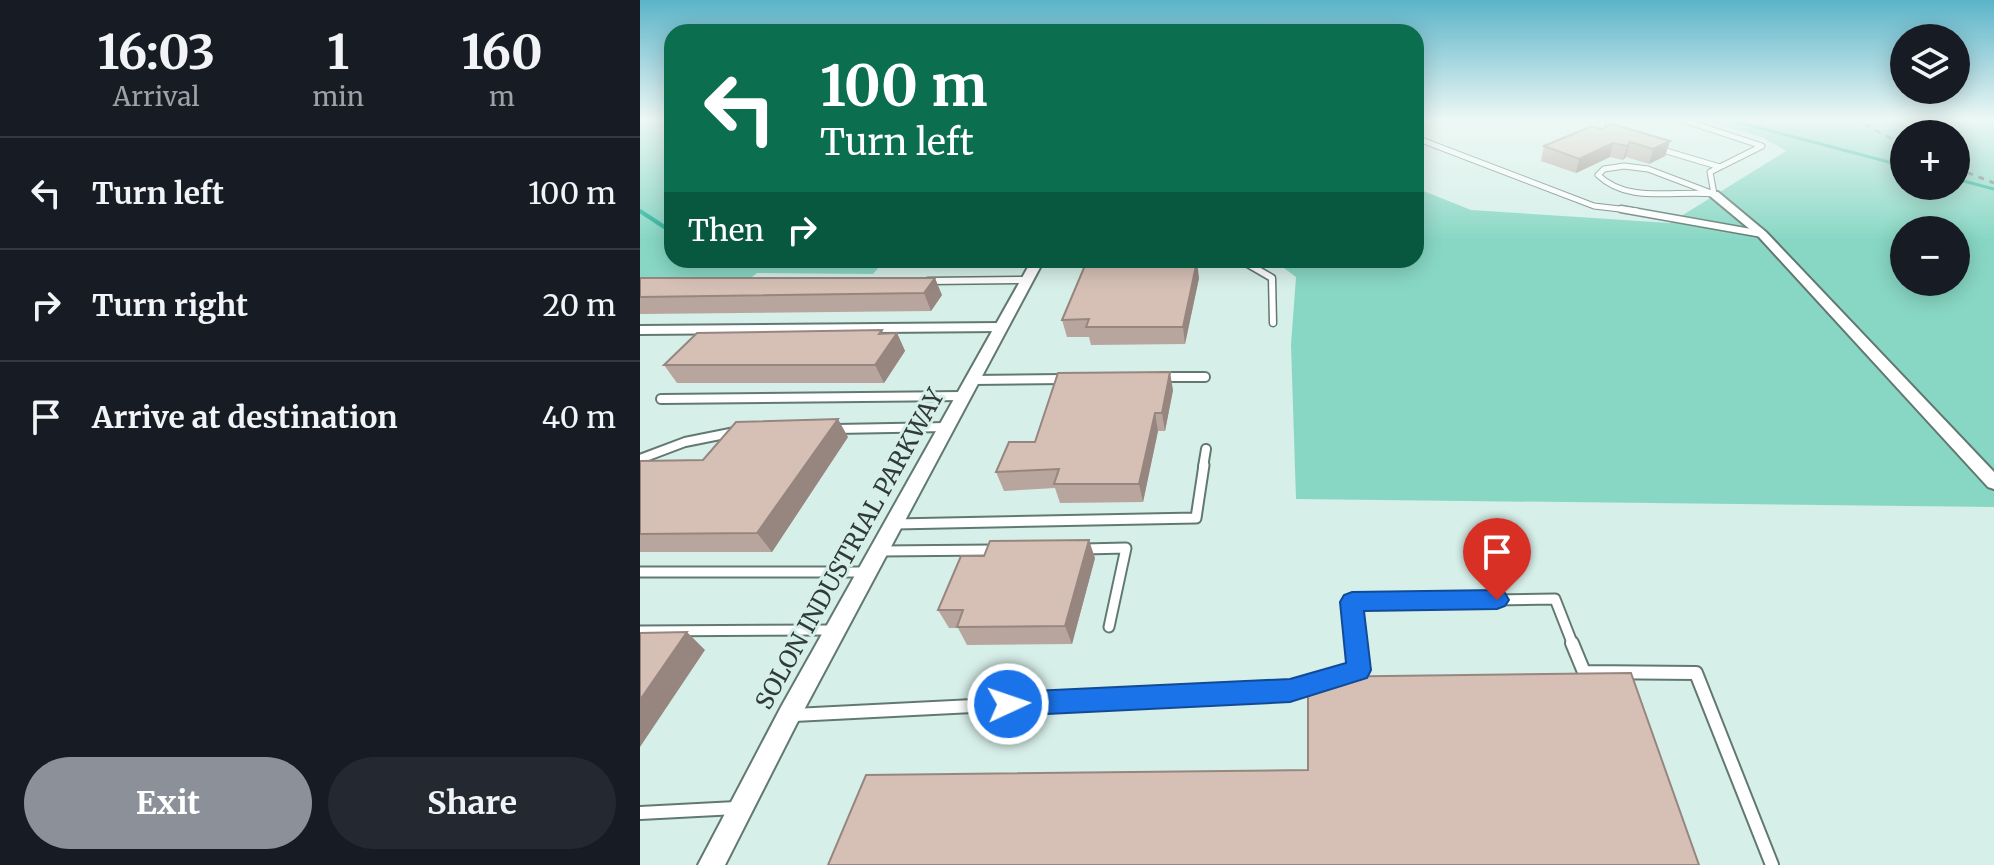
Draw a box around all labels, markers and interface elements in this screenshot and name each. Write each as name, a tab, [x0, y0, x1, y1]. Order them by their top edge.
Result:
text: 16:03	[97, 22, 215, 82]
text: 1	[327, 22, 349, 82]
text: 160	[461, 22, 543, 82]
map controls	[1890, 24, 1970, 296]
button: layers	[1890, 24, 1970, 104]
text: 100 m	[820, 51, 988, 121]
icon: left	[688, 56, 792, 160]
text: Arrival	[113, 80, 200, 113]
text: min	[313, 80, 364, 113]
text: m	[489, 80, 515, 113]
text: Turn left	[820, 120, 974, 165]
button: +	[1890, 120, 1970, 200]
icon: left	[24, 171, 68, 215]
text: Turn left	[92, 174, 224, 212]
text: 100 m	[528, 174, 616, 212]
icon: right	[780, 208, 824, 252]
text: Then	[688, 211, 764, 249]
button: −	[1890, 216, 1970, 296]
icon: right	[24, 283, 68, 327]
text: Turn right	[92, 286, 248, 324]
text: 20 m	[543, 286, 616, 324]
street label: SOLON INDUSTRIAL PARKWAY	[748, 383, 951, 715]
icon: arrive	[24, 395, 68, 439]
text: Arrive at destination	[92, 398, 398, 436]
text: 40 m	[542, 398, 616, 436]
pin	[1463, 518, 1531, 600]
icon: arrive	[1475, 530, 1519, 574]
position arrow	[966, 662, 1050, 746]
button: Exit	[24, 757, 312, 849]
button: Share	[328, 757, 616, 849]

